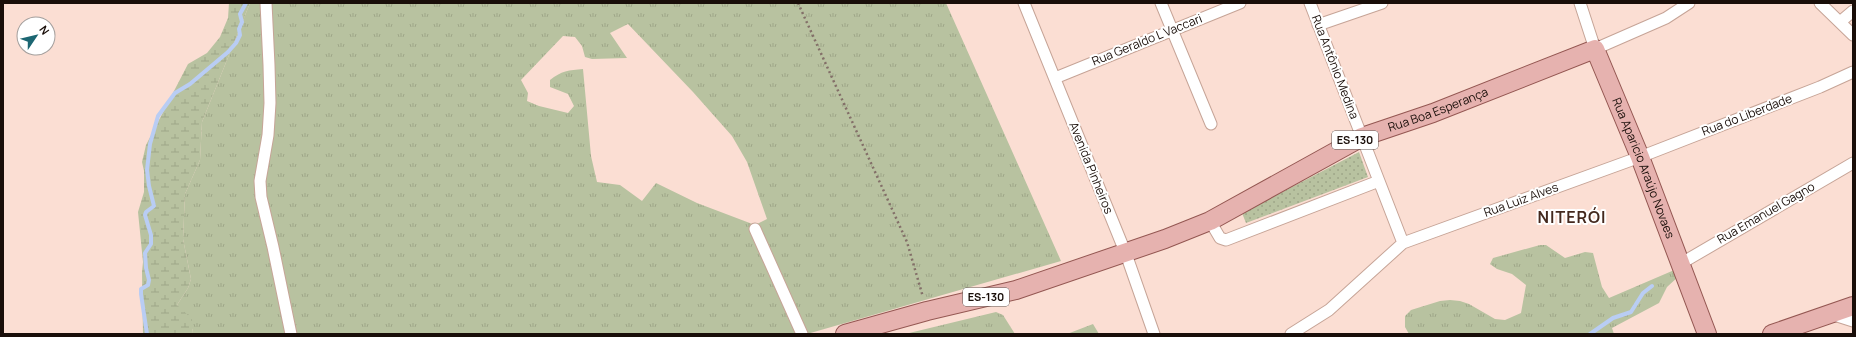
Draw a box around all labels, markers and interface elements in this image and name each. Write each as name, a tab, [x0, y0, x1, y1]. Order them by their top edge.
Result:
street label: Rua Geraldo L Vaccari	[1089, 10, 1204, 69]
street label: Rua Antônio Medina	[1308, 12, 1363, 121]
north arrow	[16, 16, 56, 56]
text: N	[36, 22, 53, 38]
street label: Rua Boa Esperança	[1386, 83, 1491, 136]
street label: Rua do Liberdade	[1699, 89, 1794, 140]
street label: Rua Aparicio Araújo Novaes	[1608, 95, 1679, 241]
street label: Avenida Pinheiros	[1065, 119, 1118, 216]
road number: ES-130	[1332, 131, 1378, 149]
street label: Rua Luiz Alves	[1481, 178, 1560, 221]
street label: Rua Emanuel Gagno	[1714, 178, 1818, 248]
district label: NITERÓI	[1537, 206, 1607, 228]
road number: ES-130	[963, 288, 1009, 306]

